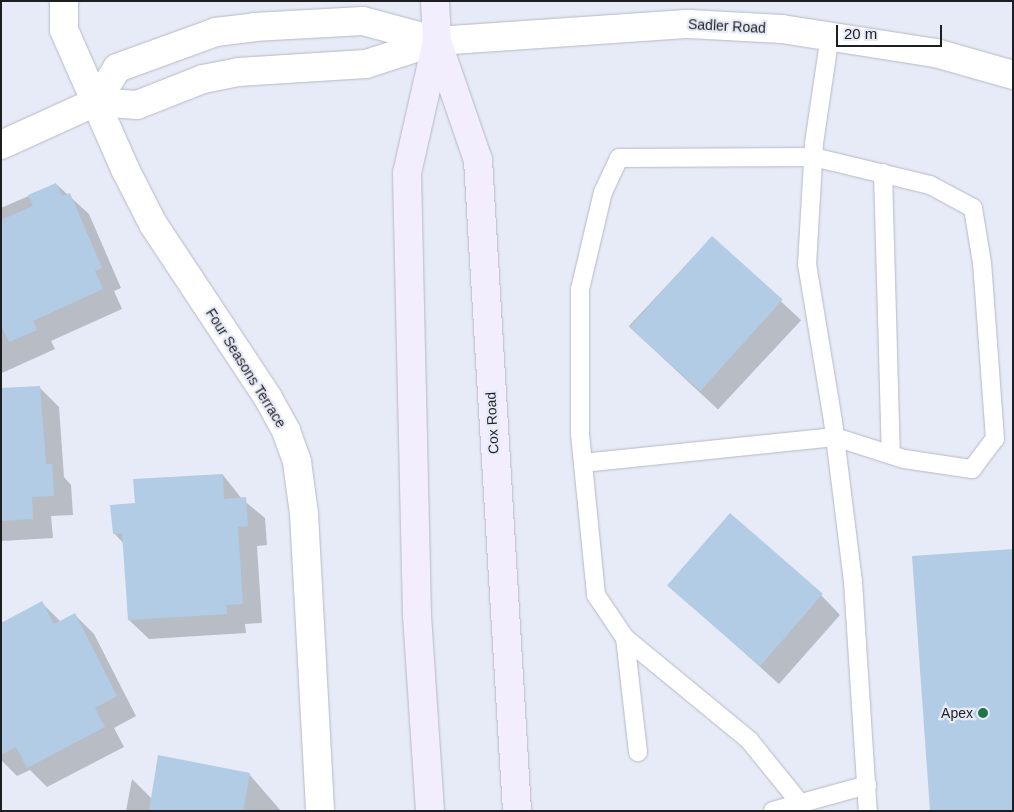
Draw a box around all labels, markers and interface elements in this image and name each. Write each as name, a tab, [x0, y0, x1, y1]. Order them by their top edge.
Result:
scale bar	[839, 15, 945, 47]
street label: Sadler Road	[688, 16, 766, 36]
text: 20 m	[844, 25, 877, 42]
street label: Four Seasons Terrace	[202, 305, 290, 431]
street label: Cox Road	[482, 391, 502, 455]
place label: Apex	[941, 705, 973, 721]
marker: Apex	[977, 707, 989, 719]

